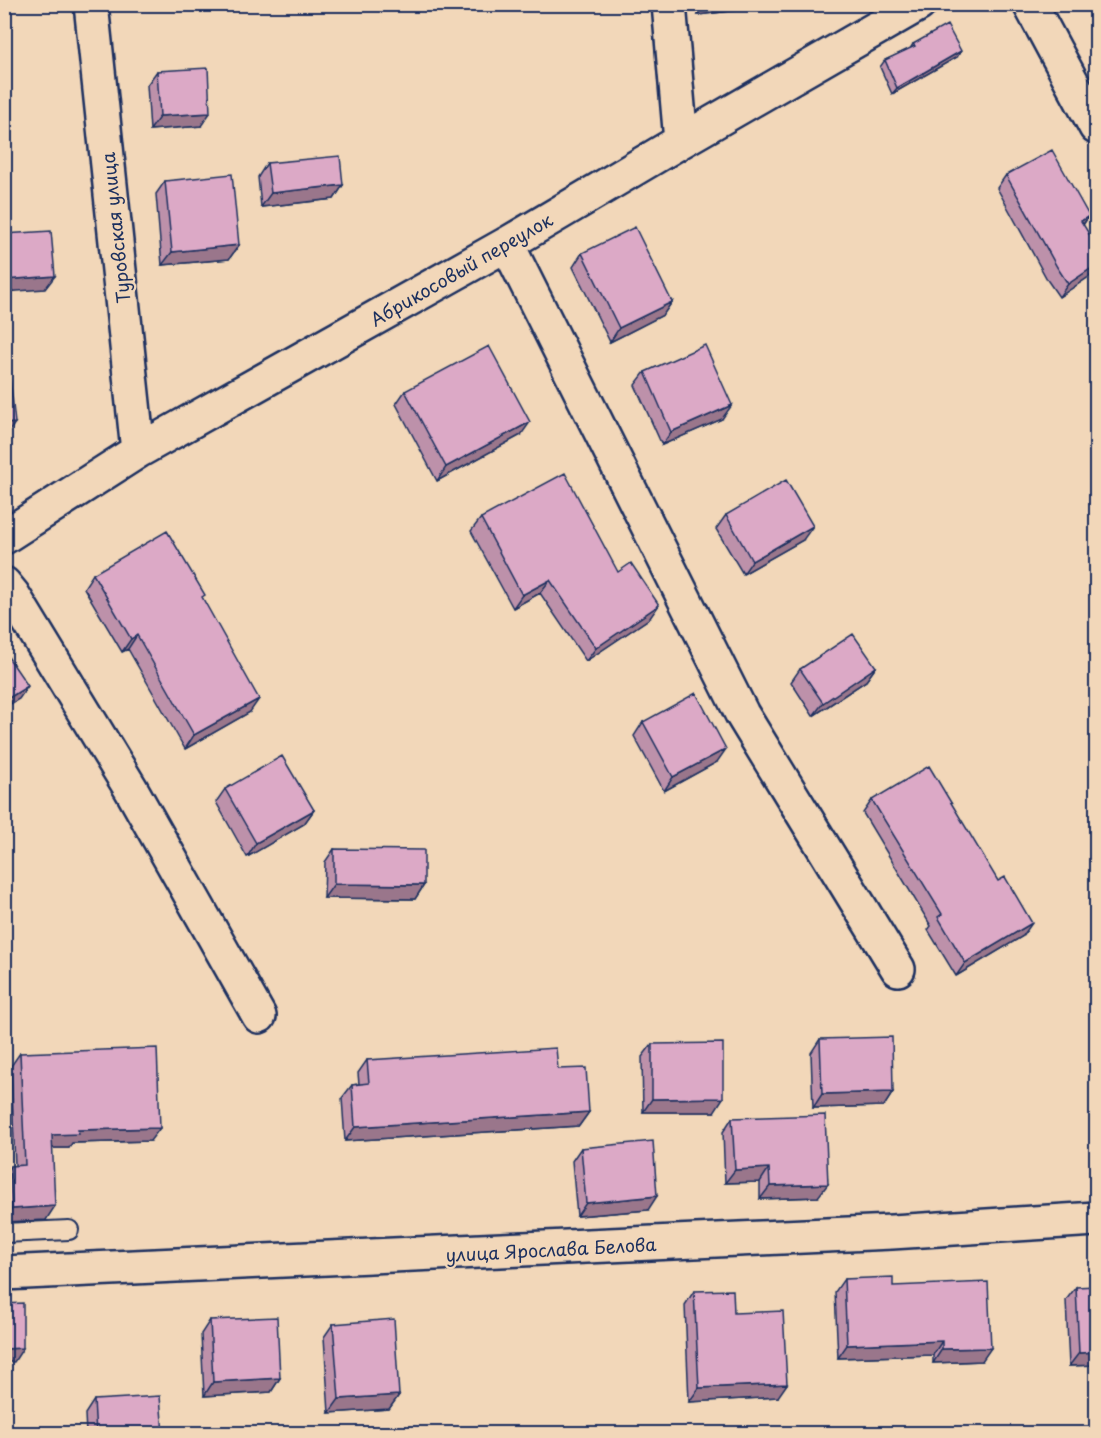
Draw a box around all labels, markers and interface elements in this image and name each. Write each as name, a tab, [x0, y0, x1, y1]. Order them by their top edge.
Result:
street label: Туровская улица	[94, 151, 136, 305]
street label: Абрикосовый переулок	[365, 206, 557, 332]
street label: улица Ярослава Белова	[445, 1230, 658, 1268]

